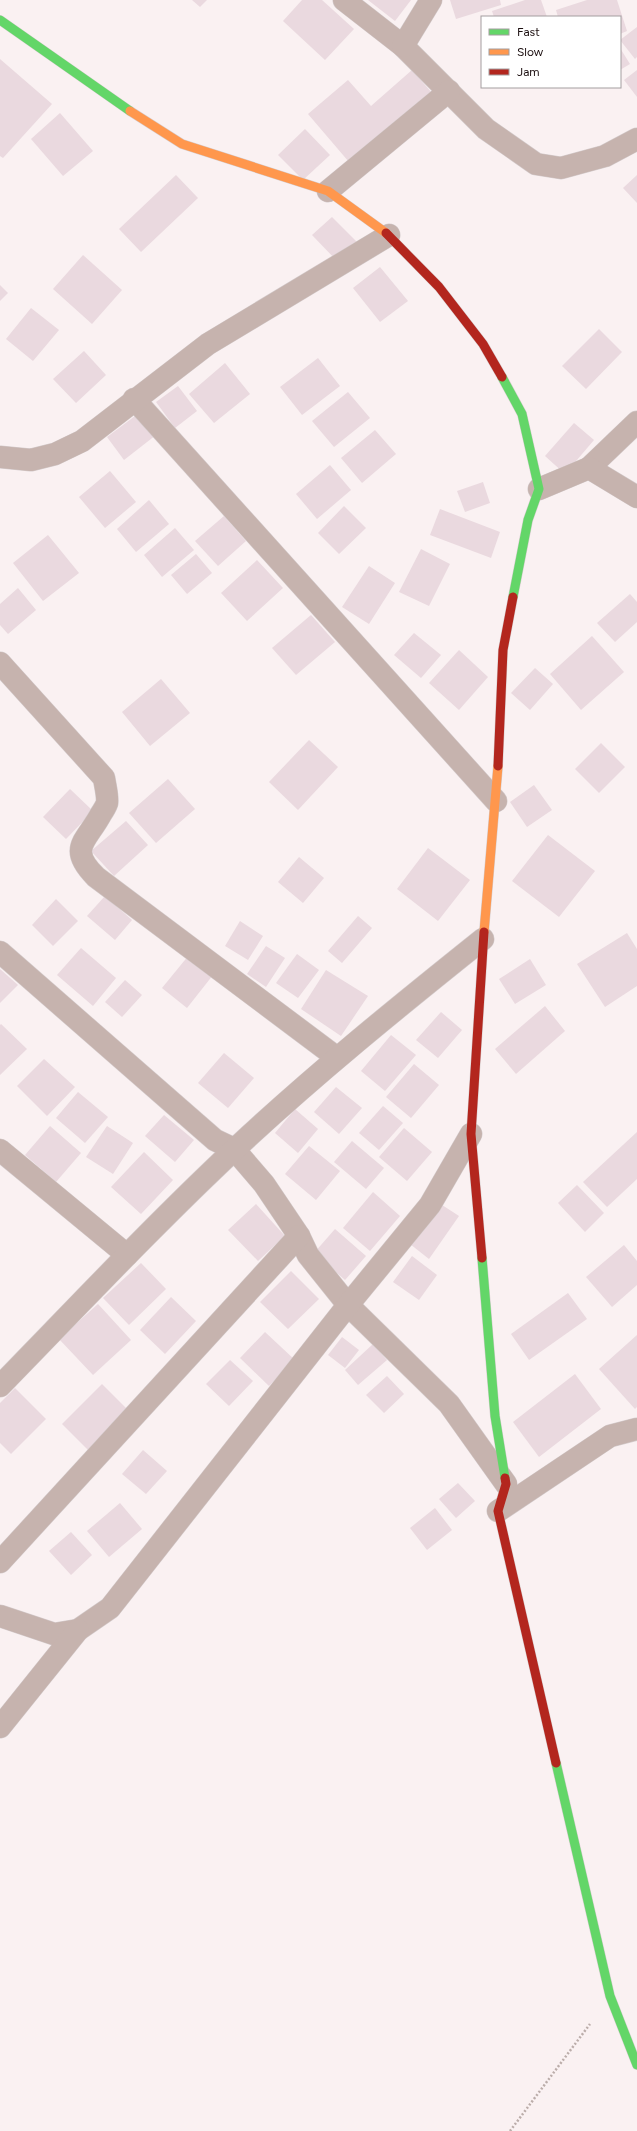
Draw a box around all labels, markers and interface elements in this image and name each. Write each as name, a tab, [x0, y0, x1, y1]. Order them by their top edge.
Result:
legend	[481, 16, 621, 88]
text: Fast	[517, 25, 540, 39]
text: Slow	[517, 45, 544, 59]
text: Jam	[517, 65, 540, 79]

